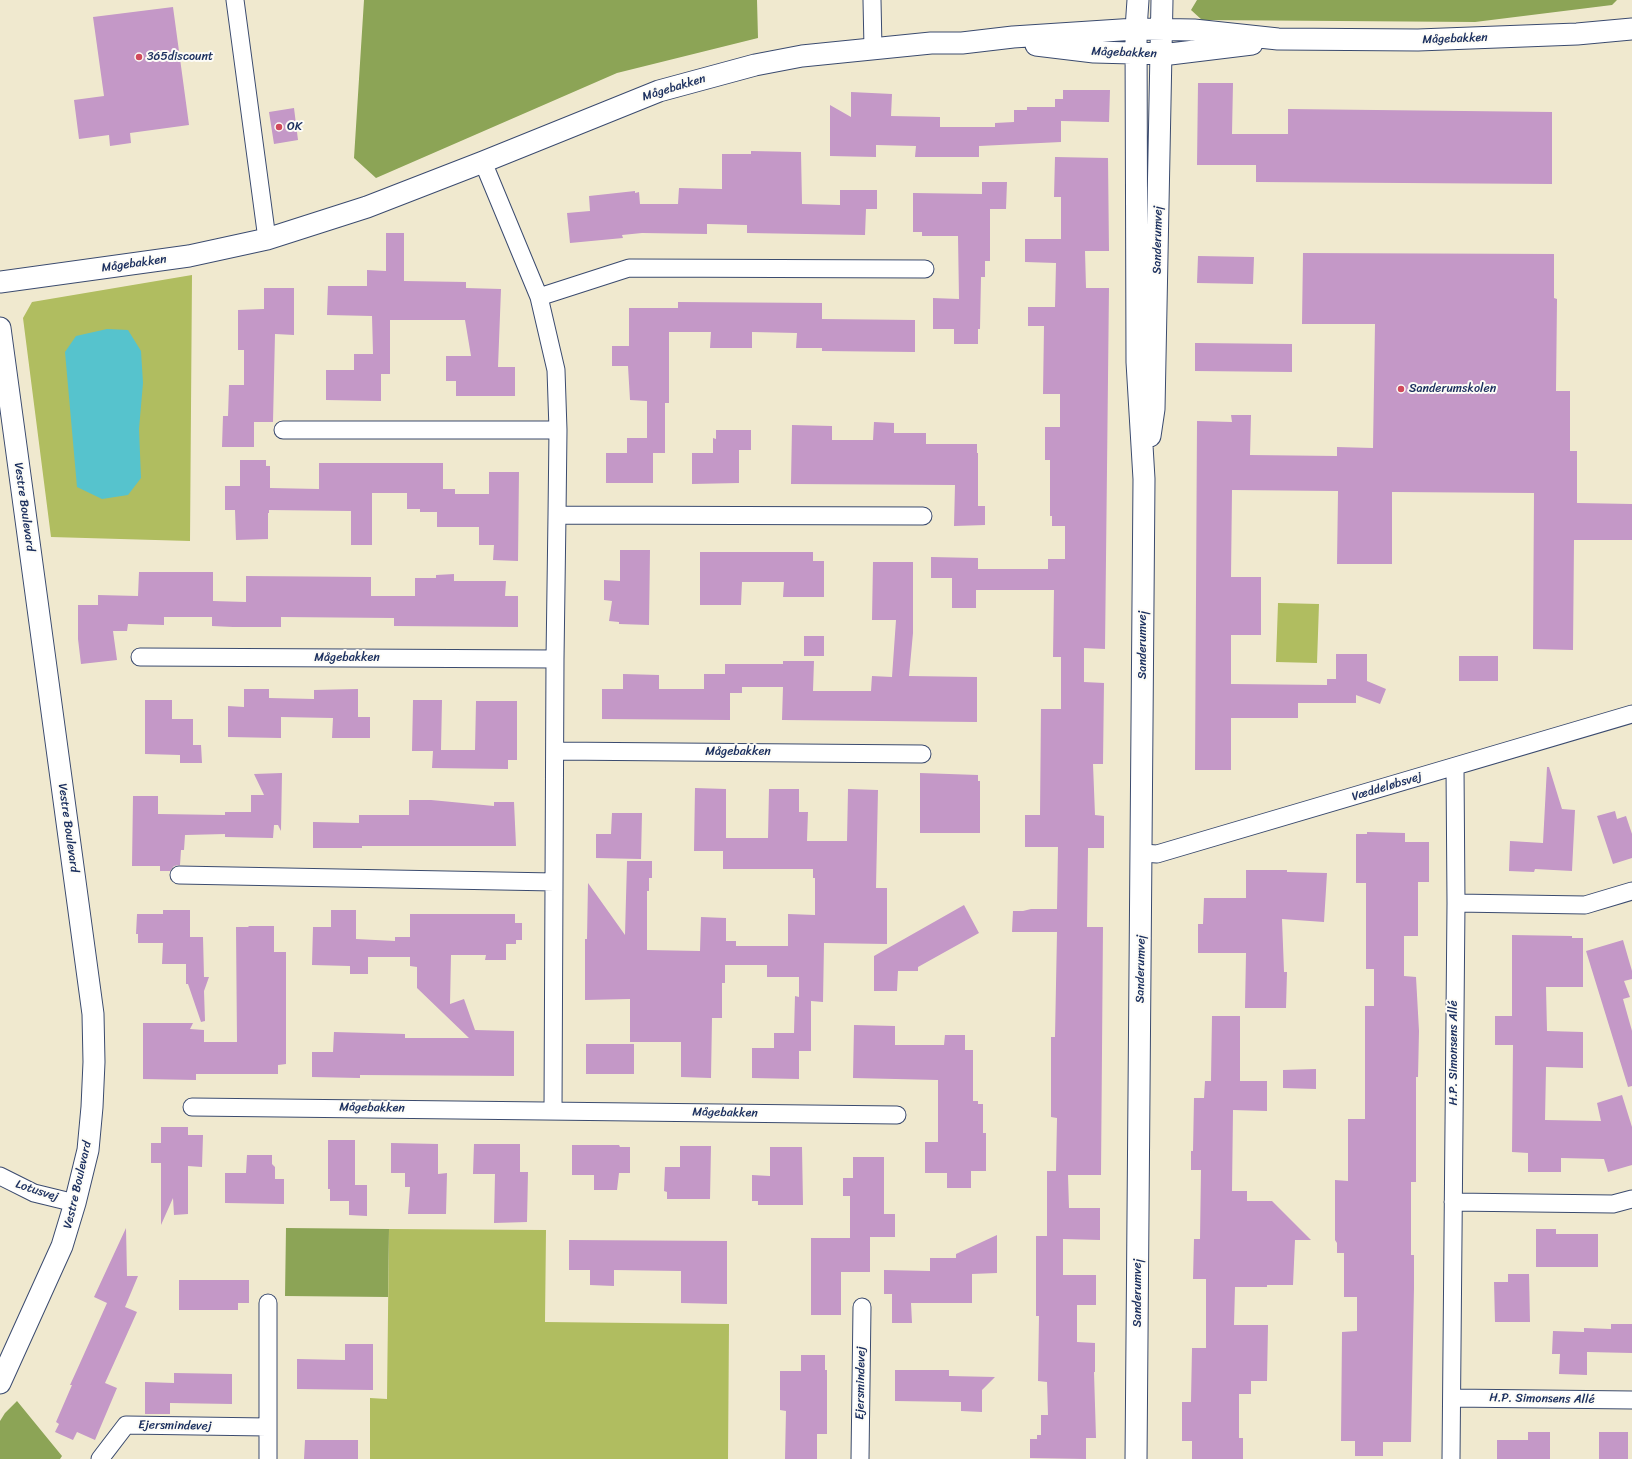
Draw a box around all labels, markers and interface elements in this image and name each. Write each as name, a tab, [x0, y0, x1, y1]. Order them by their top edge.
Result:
street label: Mågebakken	[1422, 31, 1488, 47]
street label: Mågebakken	[1091, 45, 1157, 61]
place label: 365discount	[147, 50, 213, 64]
marker: 365discount	[134, 52, 144, 62]
street label: Mågebakken	[641, 72, 707, 104]
place label: OK	[287, 120, 302, 134]
marker: OK	[274, 122, 284, 132]
street label: Sanderumvej	[1150, 206, 1166, 274]
street label: Mågebakken	[101, 252, 167, 276]
place label: Sanderumskolen	[1409, 382, 1496, 396]
marker: Sanderumskolen	[1396, 384, 1406, 394]
street label: Vestre Boulevard	[11, 462, 37, 552]
street label: Sanderumvej	[1136, 611, 1150, 679]
street label: Mågebakken	[314, 651, 380, 665]
street label: Mågebakken	[705, 745, 771, 759]
street label: Væddeløbsvej	[1350, 770, 1424, 804]
street label: Vestre Boulevard	[55, 783, 81, 873]
street label: Sanderumvej	[1133, 935, 1149, 1003]
street label: H.P. Simonsens Allé	[1447, 1000, 1461, 1106]
street label: Mågebakken	[339, 1100, 405, 1116]
street label: Mågebakken	[692, 1105, 758, 1121]
street label: Vestre Boulevard	[61, 1140, 95, 1230]
street label: Lotusvej	[14, 1177, 60, 1205]
street label: Sanderumvej	[1131, 1259, 1145, 1327]
street label: Ejersmindevej	[853, 1346, 869, 1420]
street label: H.P. Simonsens Allé	[1489, 1391, 1595, 1407]
street label: Ejersmindevej	[138, 1418, 212, 1434]

